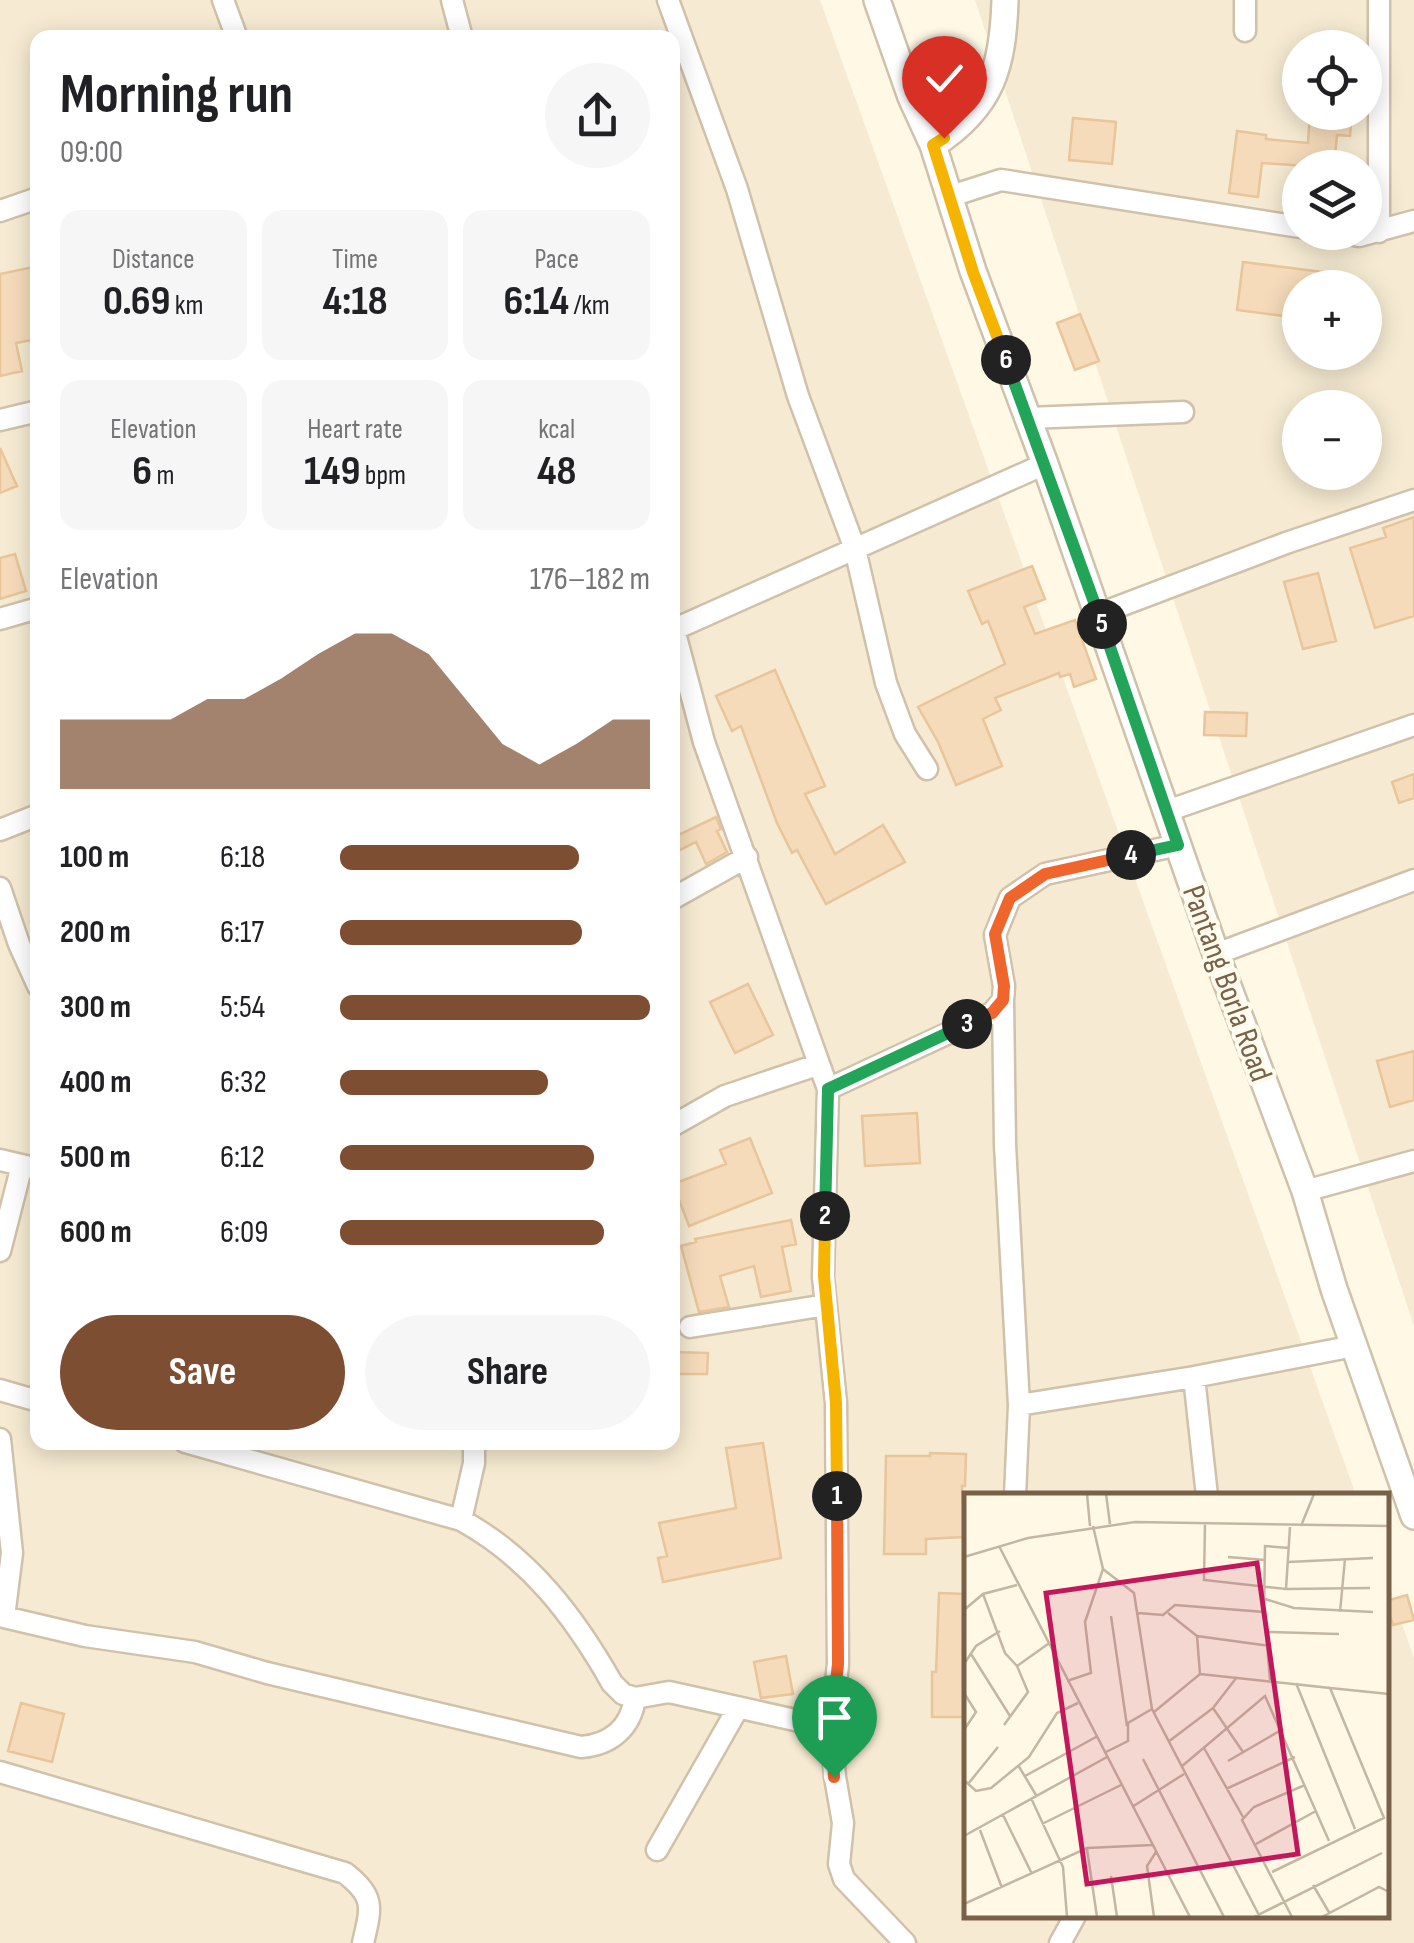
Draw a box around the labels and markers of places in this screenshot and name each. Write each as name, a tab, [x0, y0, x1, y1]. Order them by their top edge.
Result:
pin	[902, 36, 987, 139]
pin: 6	[981, 335, 1031, 385]
pin: 5	[1077, 599, 1127, 649]
pin: 4	[1106, 830, 1156, 880]
pin: 3	[942, 999, 992, 1049]
pin: 2	[800, 1191, 850, 1241]
pin: 1	[812, 1471, 862, 1521]
pin	[792, 1675, 877, 1778]

